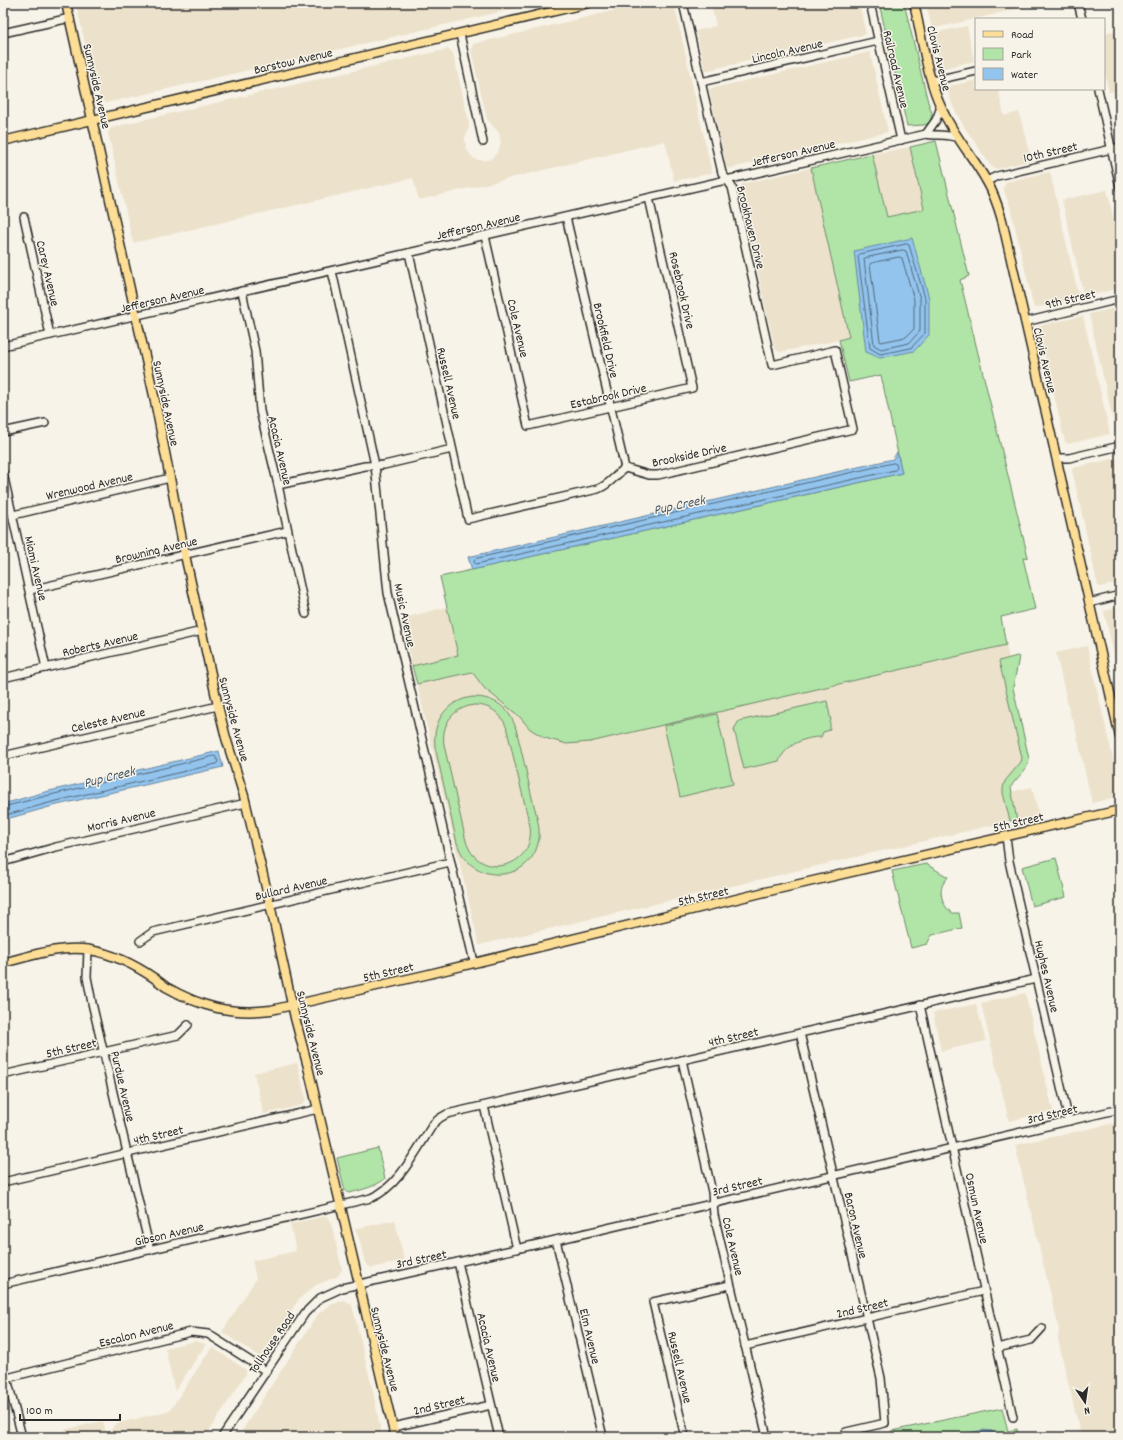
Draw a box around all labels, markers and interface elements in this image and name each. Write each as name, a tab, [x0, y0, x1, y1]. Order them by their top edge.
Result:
legend	[975, 18, 1105, 90]
street label: Clovis Avenue	[920, 24, 955, 94]
text: Road	[1011, 27, 1033, 44]
street label: Railroad Avenue	[876, 29, 913, 111]
street label: Lincoln Avenue	[750, 35, 825, 70]
street label: Sunnyside Avenue	[77, 42, 115, 131]
street label: Barstow Avenue	[252, 44, 335, 81]
text: Park	[1011, 47, 1032, 64]
text: Water	[1011, 67, 1038, 84]
street label: Jefferson Avenue	[750, 135, 838, 173]
street label: 10th Street	[1022, 138, 1080, 169]
street label: Brookhaven Drive	[730, 184, 769, 271]
street label: Jefferson Avenue	[435, 208, 523, 246]
street label: Carey Avenue	[30, 239, 63, 309]
street label: Rosebrook Drive	[662, 250, 699, 331]
street label: Jefferson Avenue	[119, 281, 207, 319]
street label: 9th Street	[1043, 285, 1098, 315]
street label: Cole Avenue	[501, 297, 533, 360]
street label: Brookfield Drive	[587, 301, 623, 380]
street label: Clovis Avenue	[1027, 326, 1060, 396]
street label: Russell Avenue	[430, 346, 465, 422]
street label: Sunnyside Avenue	[146, 359, 183, 448]
street label: Estabrook Drive	[569, 379, 649, 415]
street label: Acacia Avenue	[261, 414, 296, 487]
street label: Brookside Drive	[651, 439, 729, 474]
street label: Wrenwood Avenue	[44, 468, 135, 507]
water label: Pup Creek	[652, 490, 708, 521]
street label: Browning Avenue	[114, 533, 200, 570]
street label: Miami Avenue	[18, 534, 51, 603]
street label: Music Avenue	[388, 582, 420, 649]
street label: Roberts Avenue	[61, 627, 141, 663]
street label: Sunnyside Avenue	[212, 675, 253, 764]
street label: Celeste Avenue	[70, 704, 148, 739]
water label: Pup Creek	[82, 762, 138, 794]
street label: Morris Avenue	[86, 804, 158, 839]
street label: 5th Street	[991, 808, 1046, 838]
street label: Bullard Avenue	[254, 872, 330, 907]
street label: 5th Street	[676, 882, 731, 912]
street label: Hughes Avenue	[1028, 939, 1063, 1015]
street label: 5th Street	[361, 958, 416, 988]
street label: Sunnyside Avenue	[290, 989, 329, 1078]
street label: 4th Street	[707, 1023, 761, 1053]
street label: 5th Street	[44, 1034, 99, 1064]
street label: Purdue Avenue	[104, 1049, 139, 1124]
street label: 3rd Street	[1025, 1100, 1080, 1130]
street label: 4th Street	[132, 1121, 186, 1151]
street label: Osmun Avenue	[959, 1171, 992, 1246]
street label: 3rd Street	[710, 1172, 765, 1202]
street label: Baron Avenue	[838, 1191, 871, 1261]
street label: Cole Avenue	[716, 1215, 748, 1278]
street label: Gibson Avenue	[133, 1218, 206, 1253]
street label: 3rd Street	[394, 1246, 449, 1275]
street label: 2nd Street	[835, 1294, 890, 1325]
street label: Sunnyside Avenue	[364, 1305, 403, 1394]
street label: Elm Avenue	[573, 1307, 604, 1366]
street label: Tollhouse Road	[245, 1308, 301, 1378]
street label: Acacia Avenue	[470, 1311, 505, 1384]
street label: Escalon Avenue	[97, 1317, 176, 1354]
street label: Russell Avenue	[661, 1330, 696, 1406]
north arrow	[1065, 1382, 1105, 1422]
street label: 2nd Street	[412, 1391, 467, 1422]
scale bar	[20, 1396, 120, 1422]
text: N	[1082, 1401, 1091, 1418]
text: 100 m	[26, 1403, 53, 1420]

